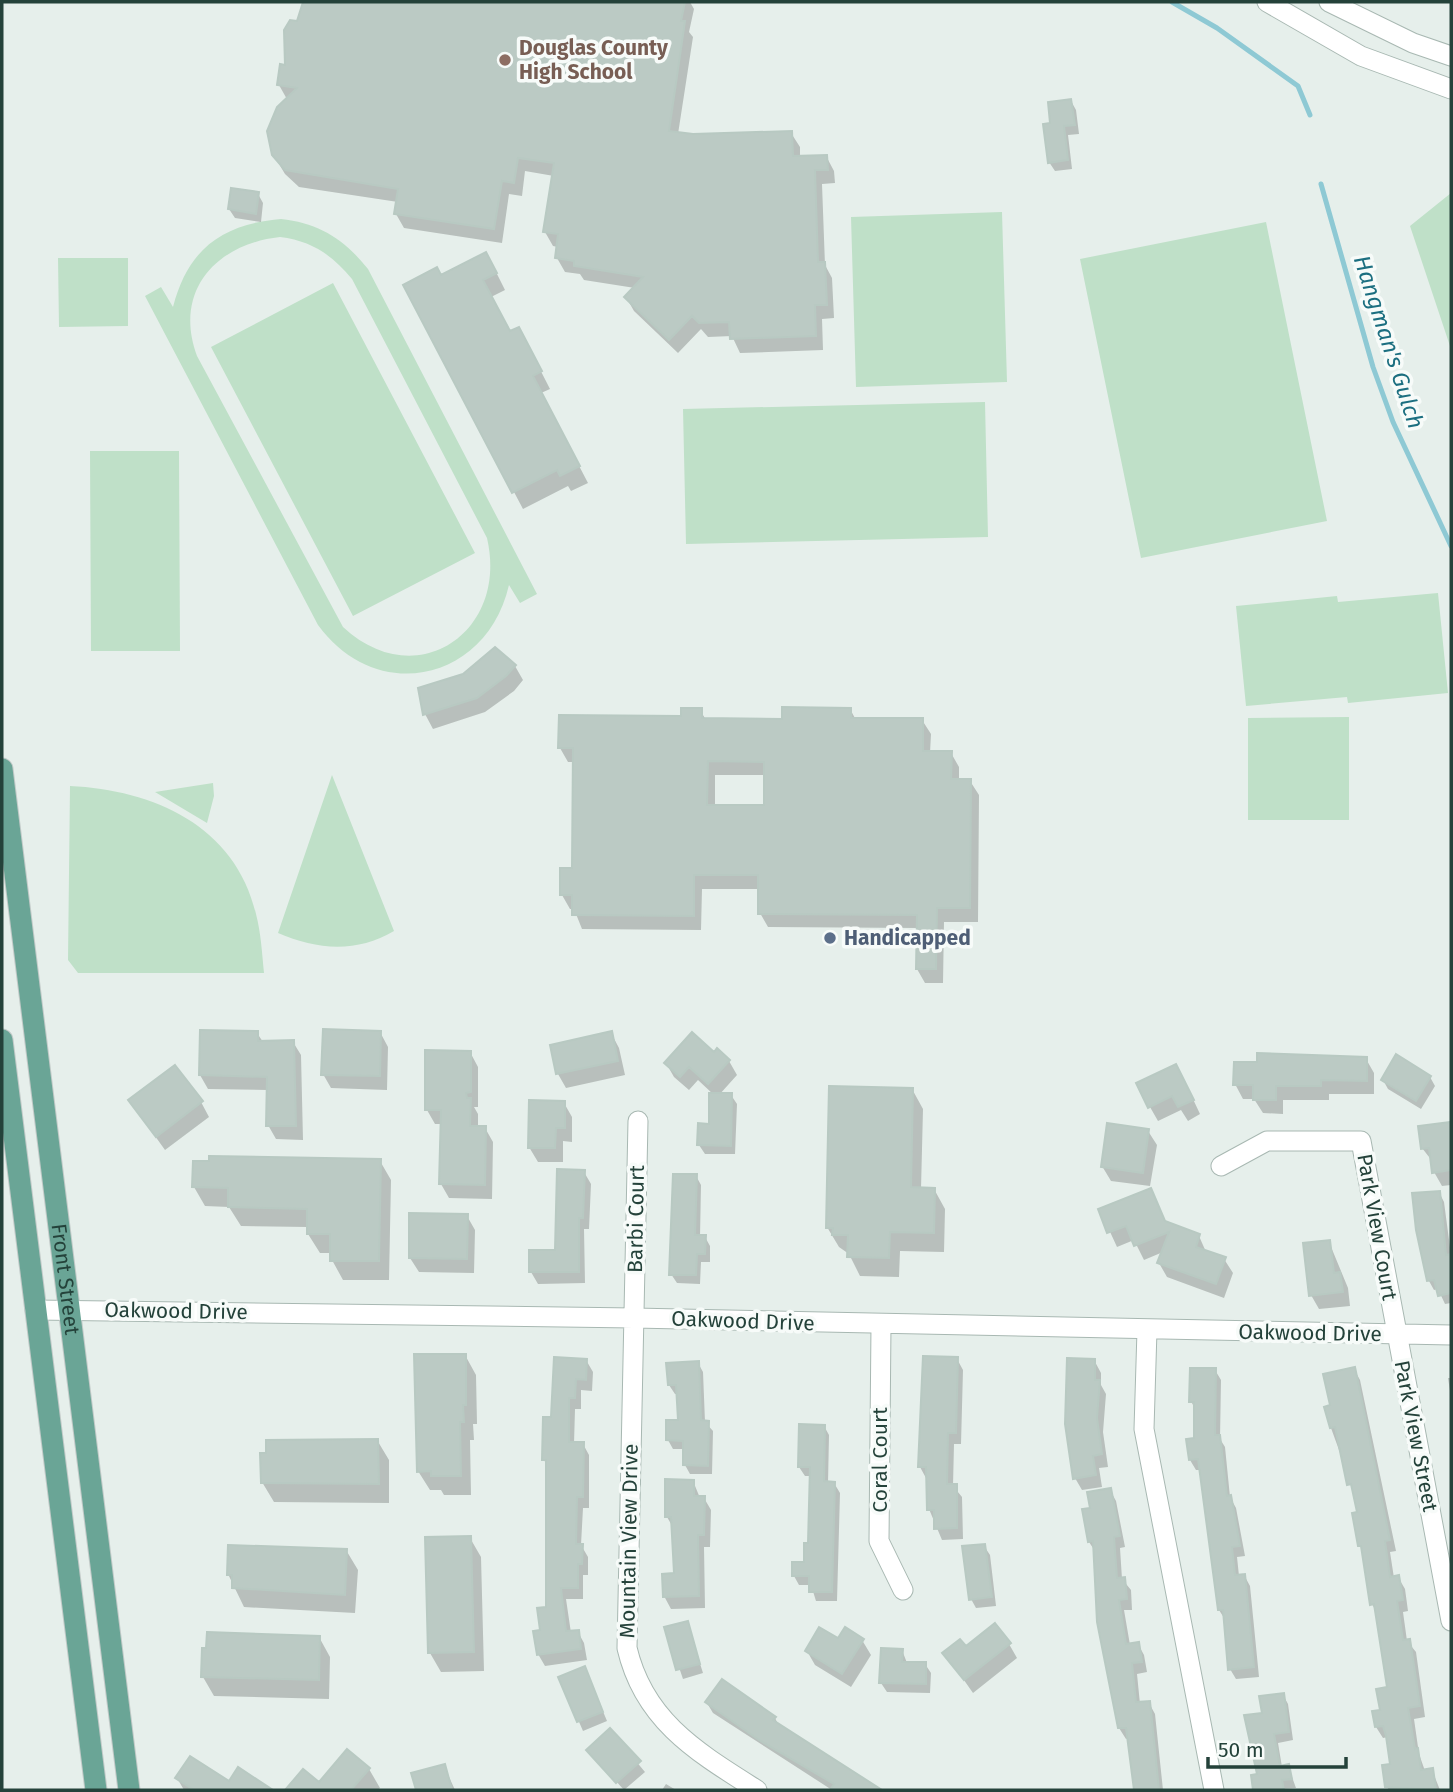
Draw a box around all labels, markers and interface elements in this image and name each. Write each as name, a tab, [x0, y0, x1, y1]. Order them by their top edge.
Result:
place label: Douglas County High School	[519, 35, 668, 85]
marker: Douglas County High School	[497, 52, 513, 68]
water label: Hangman's Gulch	[1348, 252, 1430, 432]
place label: Handicapped	[844, 925, 971, 951]
marker: Handicapped	[822, 930, 838, 946]
street label: Park View Court	[1351, 1152, 1403, 1303]
street label: Barbi Court	[622, 1164, 650, 1273]
street label: Front Street	[46, 1222, 85, 1337]
street label: Oakwood Drive	[104, 1297, 248, 1325]
street label: Oakwood Drive	[671, 1306, 815, 1336]
street label: Oakwood Drive	[1238, 1319, 1382, 1347]
street label: Park View Street	[1389, 1358, 1443, 1514]
street label: Coral Court	[867, 1407, 893, 1513]
street label: Mountain View Drive	[614, 1443, 644, 1639]
scale bar	[1208, 1726, 1346, 1770]
text: 50 m	[1218, 1737, 1264, 1763]

